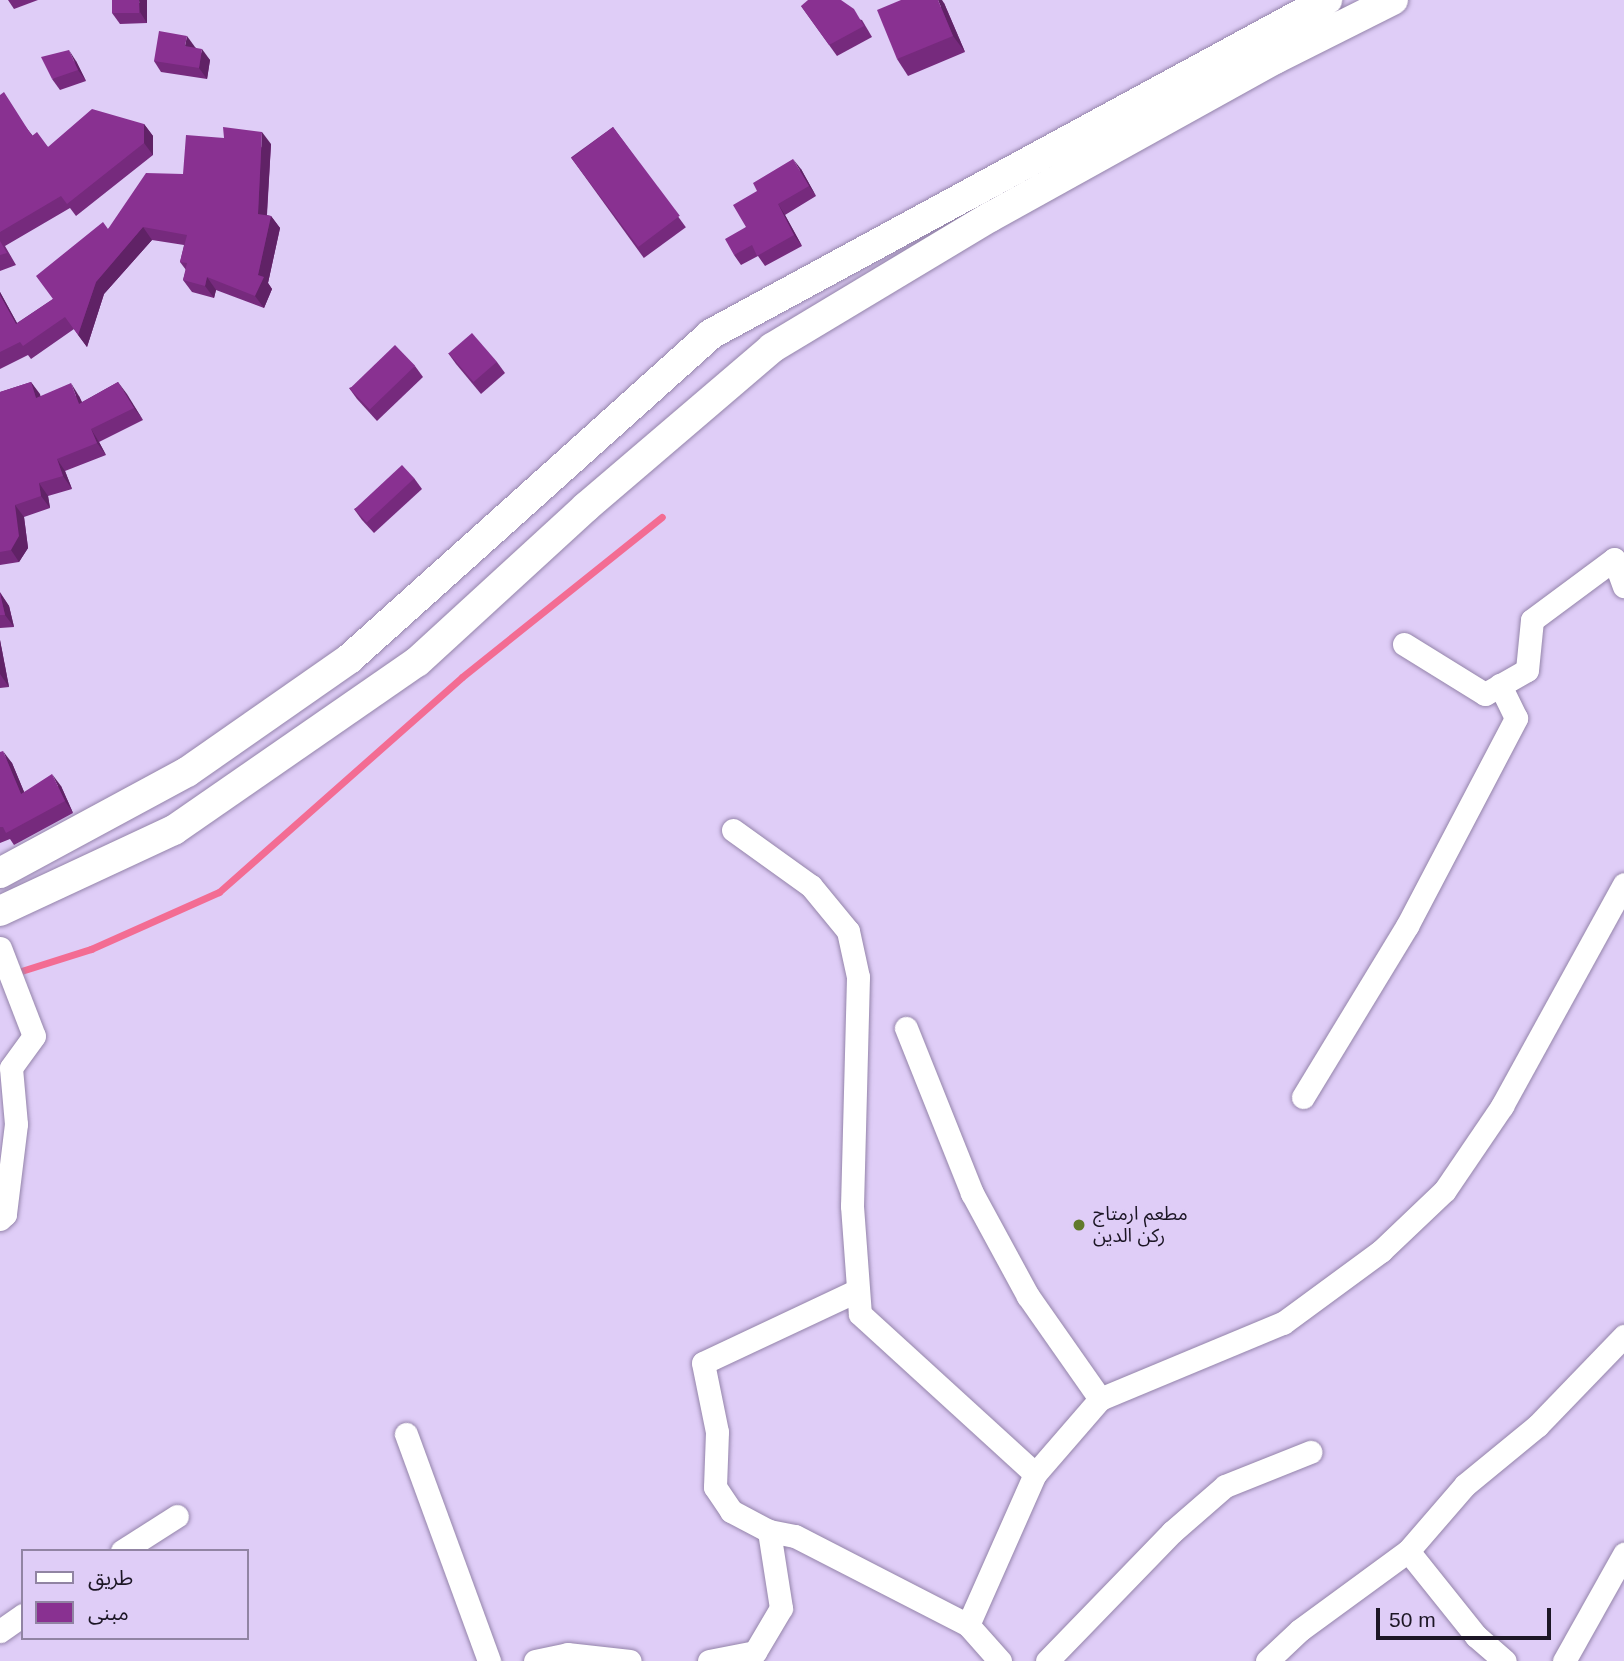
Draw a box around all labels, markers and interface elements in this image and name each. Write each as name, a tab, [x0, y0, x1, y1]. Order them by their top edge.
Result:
place label: مطعم ارمتاج ركن الدين	[1093, 1203, 1188, 1247]
marker: مطعم ارمتاج ركن الدين	[1071, 1217, 1087, 1233]
legend	[21, 1549, 248, 1640]
text: طريق	[88, 1566, 133, 1589]
scale bar	[1379, 1594, 1554, 1638]
text: مبنى	[88, 1601, 129, 1624]
text: 50 m	[1389, 1608, 1436, 1631]

